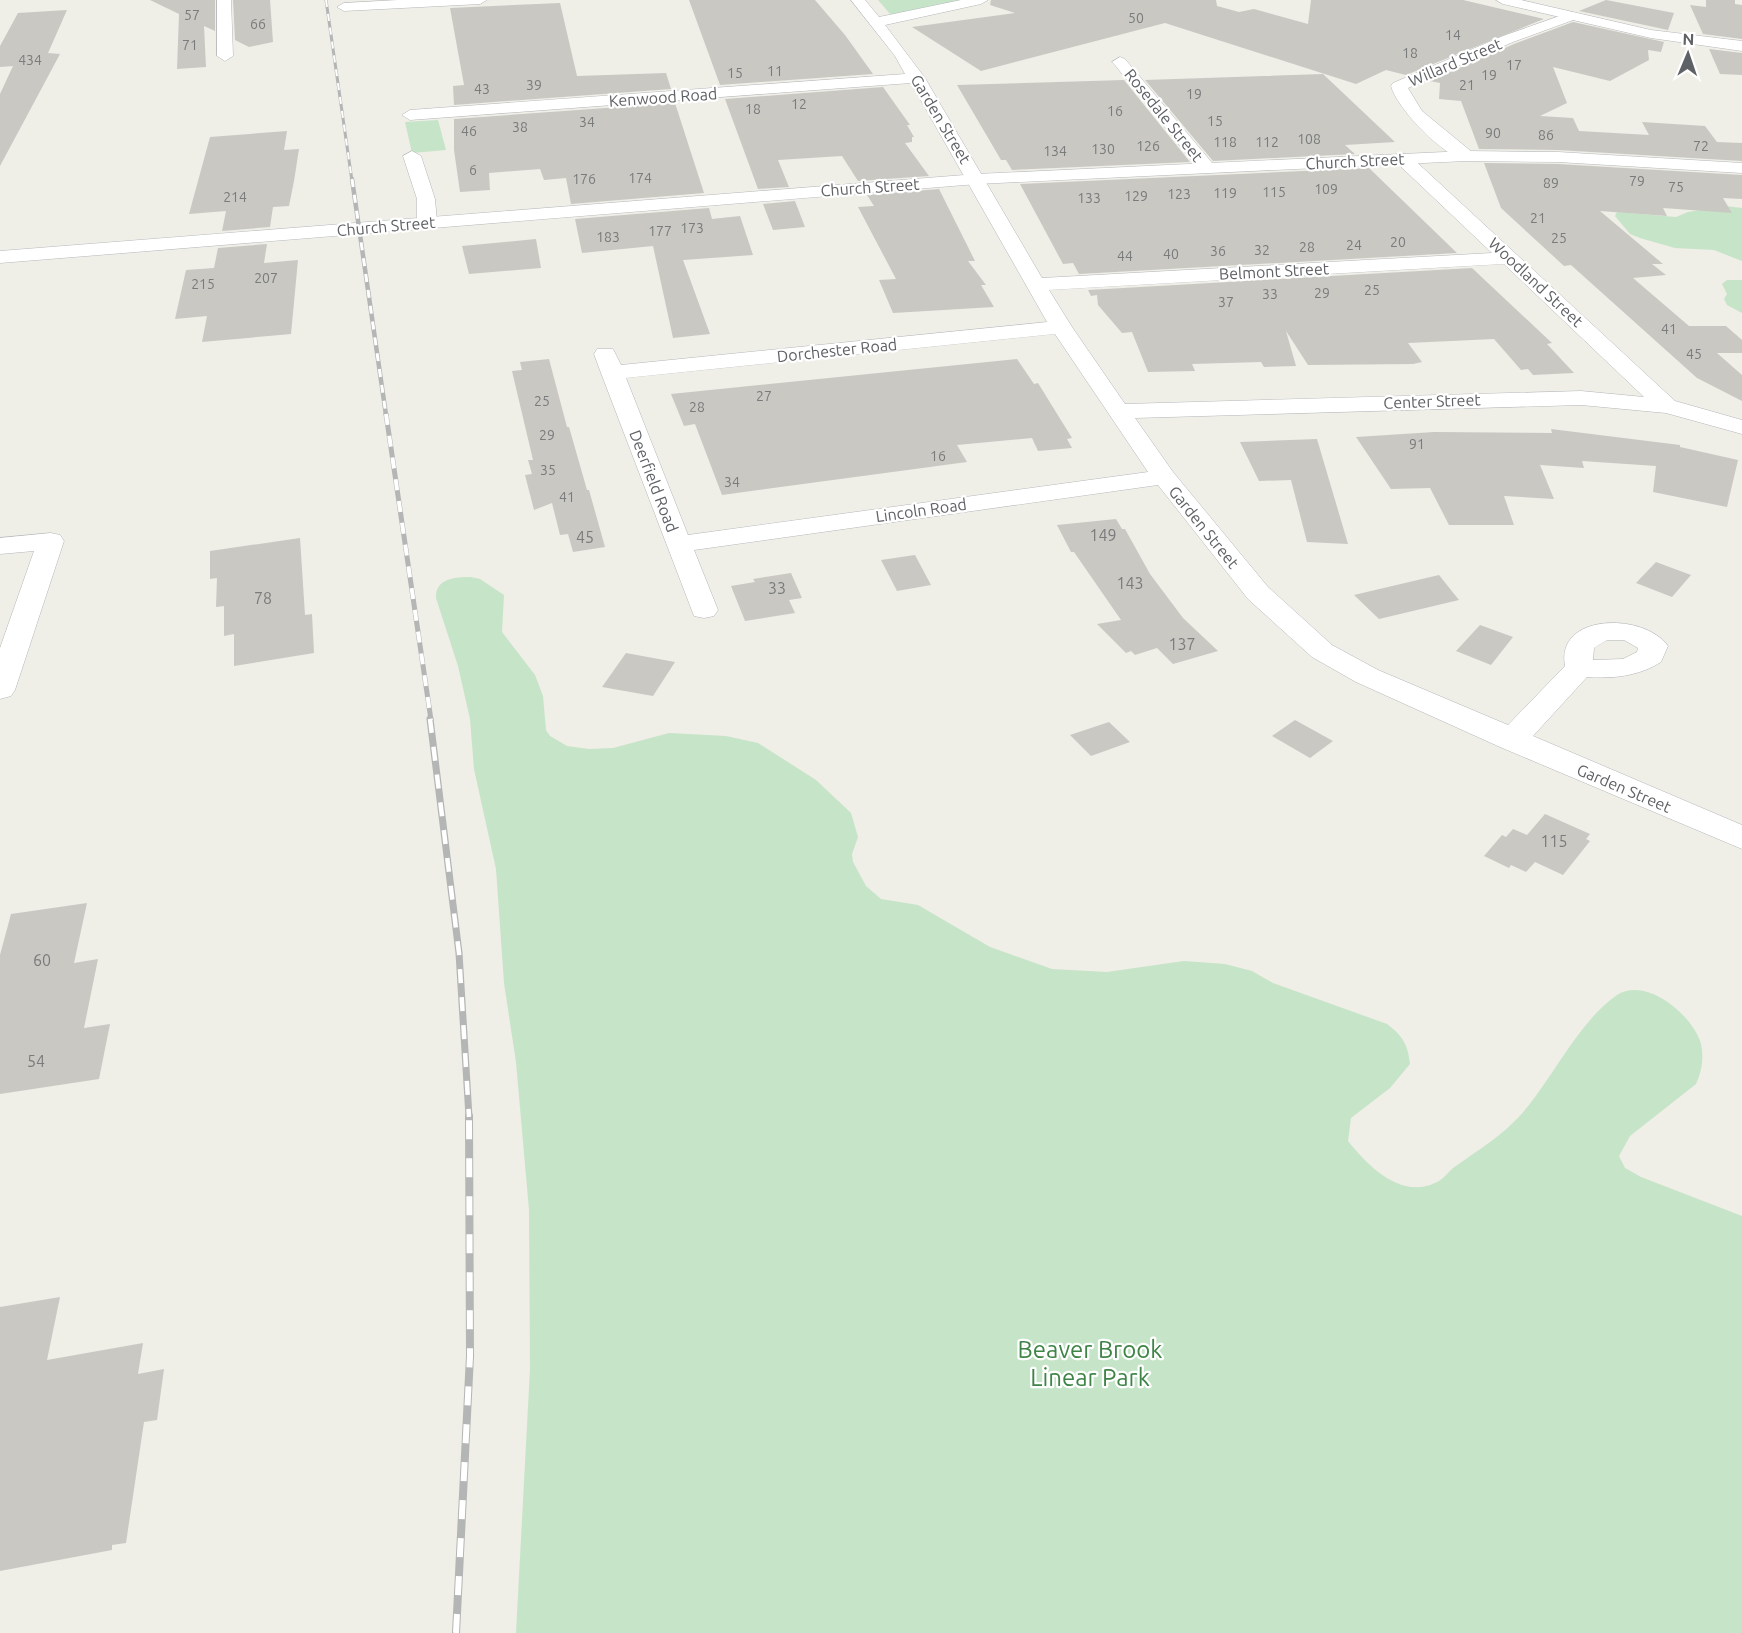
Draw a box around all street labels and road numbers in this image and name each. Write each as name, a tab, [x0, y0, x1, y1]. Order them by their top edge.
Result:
street label: Willard Street	[1406, 34, 1505, 90]
street label: Rosedale Street	[1121, 65, 1207, 166]
street label: Garden Street	[907, 71, 975, 167]
street label: Kenwood Road	[608, 84, 718, 110]
street label: Church Street	[1305, 149, 1406, 173]
street label: Church Street	[820, 175, 921, 199]
street label: Church Street	[336, 213, 437, 239]
street label: Woodland Street	[1485, 234, 1587, 331]
street label: Belmont Street	[1219, 259, 1330, 283]
street label: Dorchester Road	[776, 335, 898, 365]
street label: Center Street	[1383, 390, 1482, 412]
street label: Deerfield Road	[626, 427, 682, 535]
street label: Garden Street	[1165, 482, 1243, 572]
street label: Lincoln Road	[874, 495, 968, 525]
street label: Garden Street	[1574, 760, 1674, 816]

